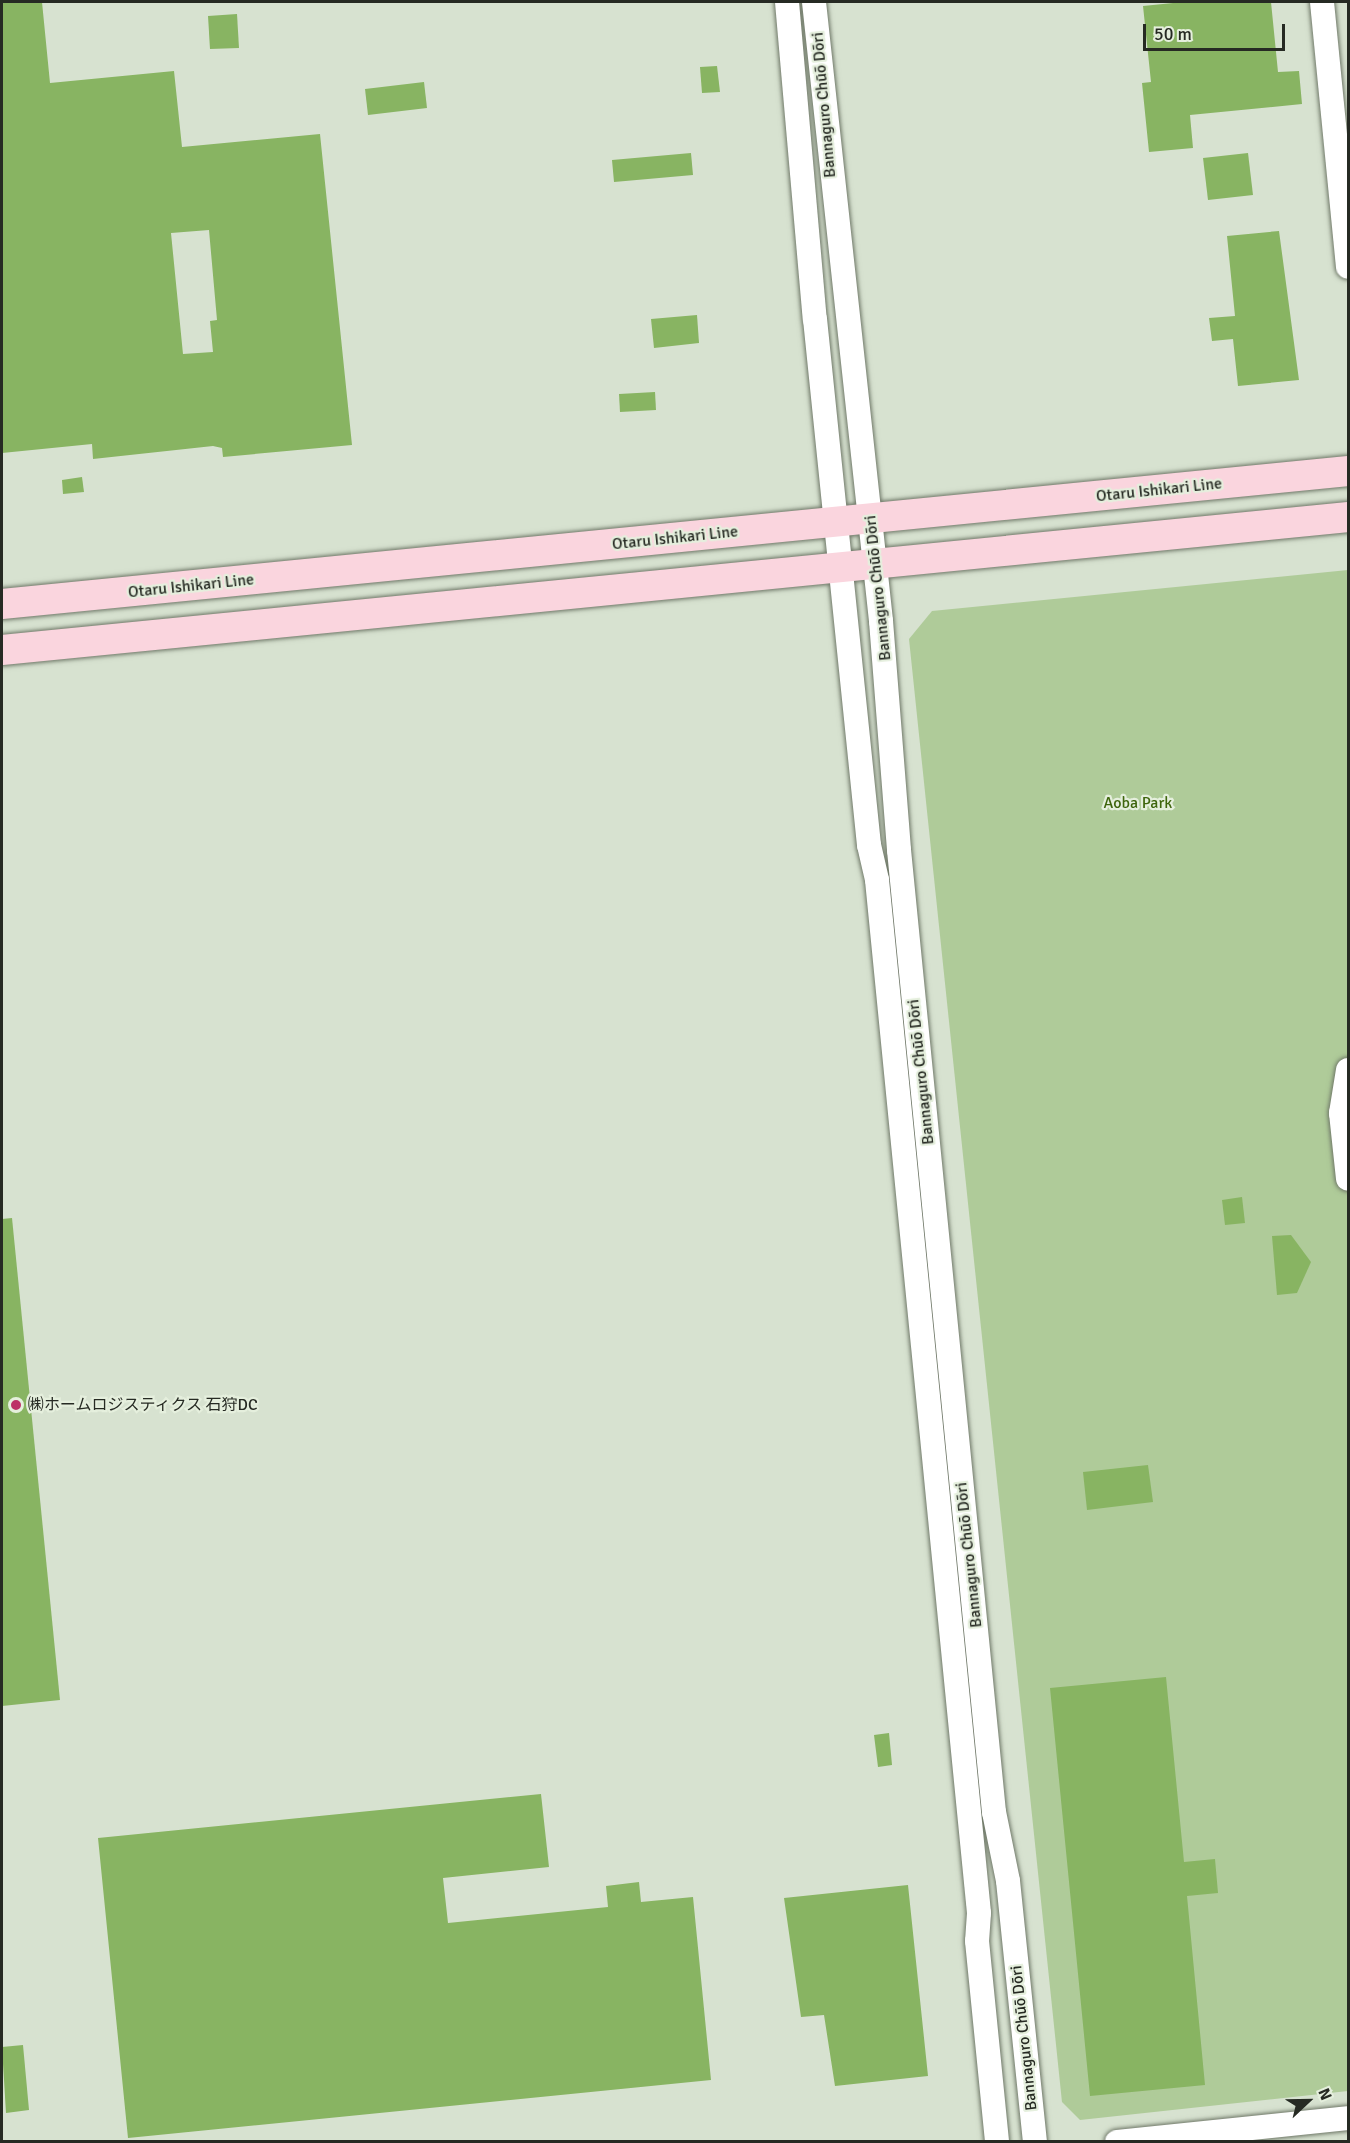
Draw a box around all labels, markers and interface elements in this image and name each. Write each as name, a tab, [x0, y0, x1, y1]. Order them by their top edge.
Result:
scale bar	[1146, 12, 1288, 50]
text: 50 m	[1154, 23, 1192, 45]
street label: Bannaguro Chūō Dōri	[808, 31, 840, 179]
street label: Otaru Ishikari Line	[1095, 474, 1223, 506]
street label: Bannaguro Chūō Dōri	[861, 514, 895, 662]
street label: Otaru Ishikari Line	[611, 522, 739, 554]
street label: Otaru Ishikari Line	[127, 570, 255, 602]
park label: Aoba Park	[1104, 793, 1172, 813]
street label: Bannaguro Chūō Dōri	[904, 998, 938, 1146]
place label: ㈱ホームロジスティクス 石狩DC	[28, 1395, 260, 1415]
marker: ㈱ホームロジスティクス 石狩DC	[9, 1398, 23, 1412]
street label: Bannaguro Chūō Dōri	[952, 1481, 986, 1629]
street label: Bannaguro Chūō Dōri	[1007, 1964, 1041, 2112]
north arrow	[1278, 2071, 1338, 2131]
text: N	[1313, 2085, 1336, 2103]

